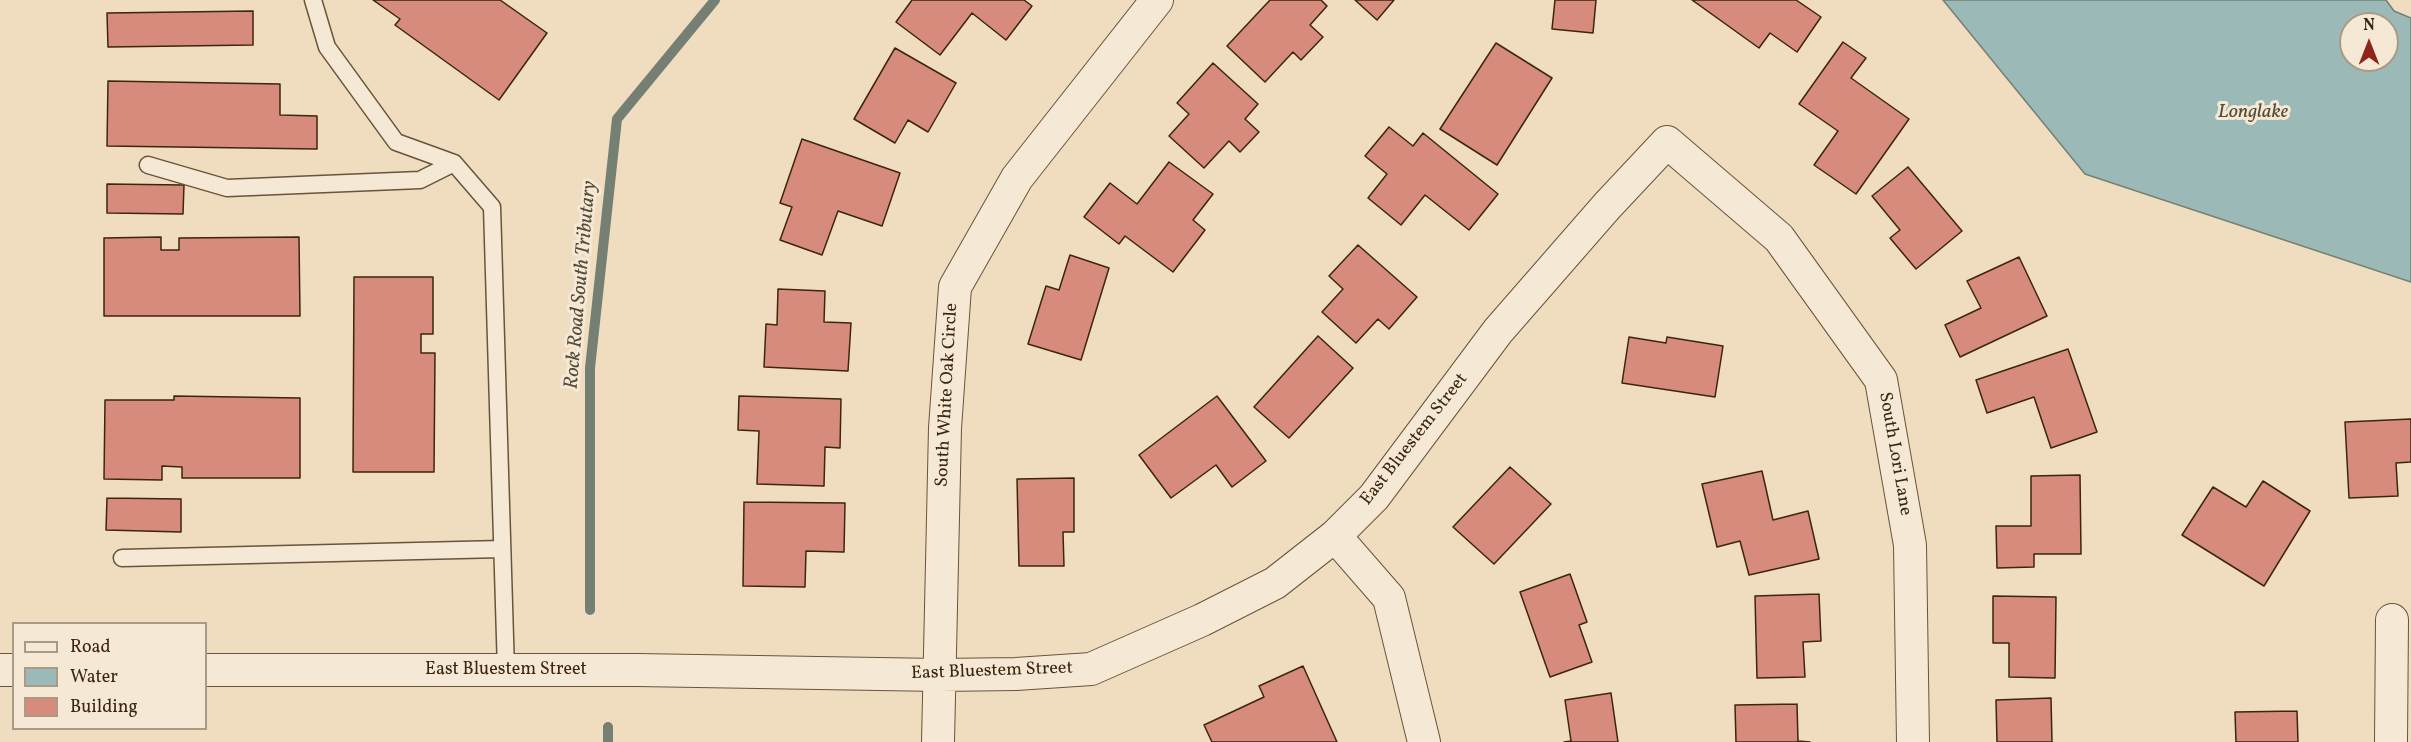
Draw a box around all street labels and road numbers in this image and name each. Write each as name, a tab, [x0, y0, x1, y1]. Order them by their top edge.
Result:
street label: South White Oak Circle	[932, 302, 964, 488]
street label: East Bluestem Street	[1357, 370, 1473, 510]
street label: South Lori Lane	[1873, 391, 1915, 517]
street label: East Bluestem Street	[911, 658, 1073, 686]
street label: East Bluestem Street	[425, 660, 587, 682]

